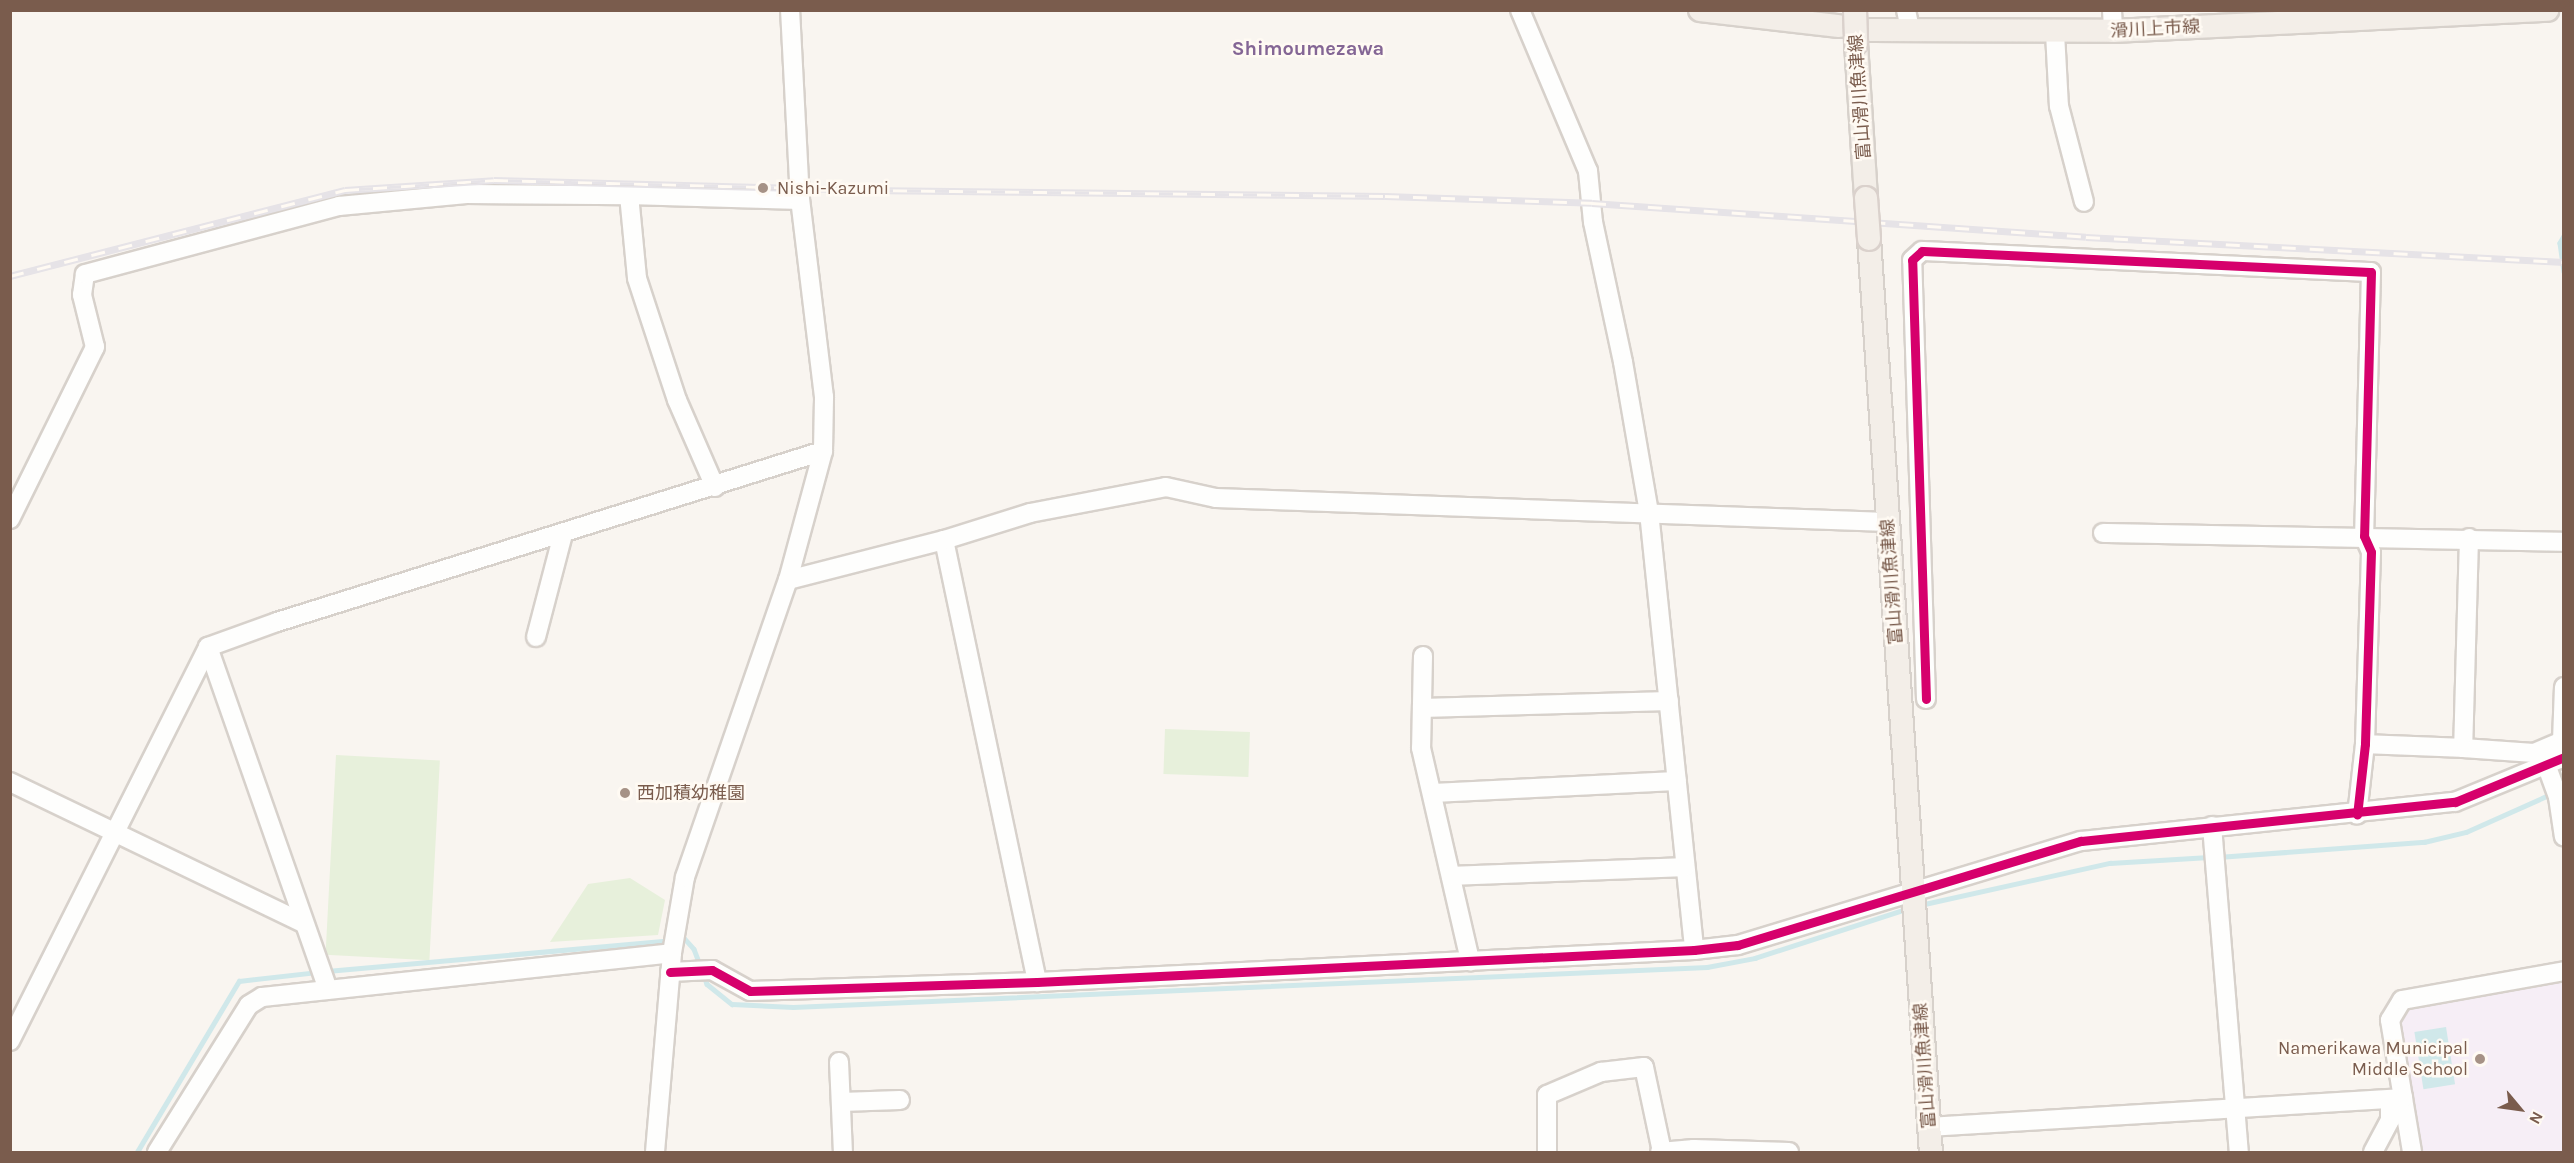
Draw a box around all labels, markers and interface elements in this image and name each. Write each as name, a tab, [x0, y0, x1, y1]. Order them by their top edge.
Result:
street label: 滑川上市線	[2109, 16, 2201, 42]
street label: 富山滑川魚津線	[1845, 33, 1875, 161]
district label: Shimoumezawa	[1232, 36, 1384, 60]
place label: Nishi-Kazumi	[777, 177, 889, 199]
marker: Nishi-Kazumi	[754, 179, 772, 197]
street label: 富山滑川魚津線	[1877, 518, 1907, 646]
place label: 西加積幼稚園	[637, 782, 745, 804]
marker: 西加積幼稚園	[618, 786, 632, 800]
street label: 富山滑川魚津線	[1910, 1002, 1940, 1130]
place label: Namerikawa Municipal Middle School	[2278, 1038, 2468, 1080]
marker: Namerikawa Municipal Middle School	[2473, 1052, 2487, 1066]
north arrow	[2490, 1079, 2550, 1139]
text: N	[2525, 1108, 2547, 1128]

